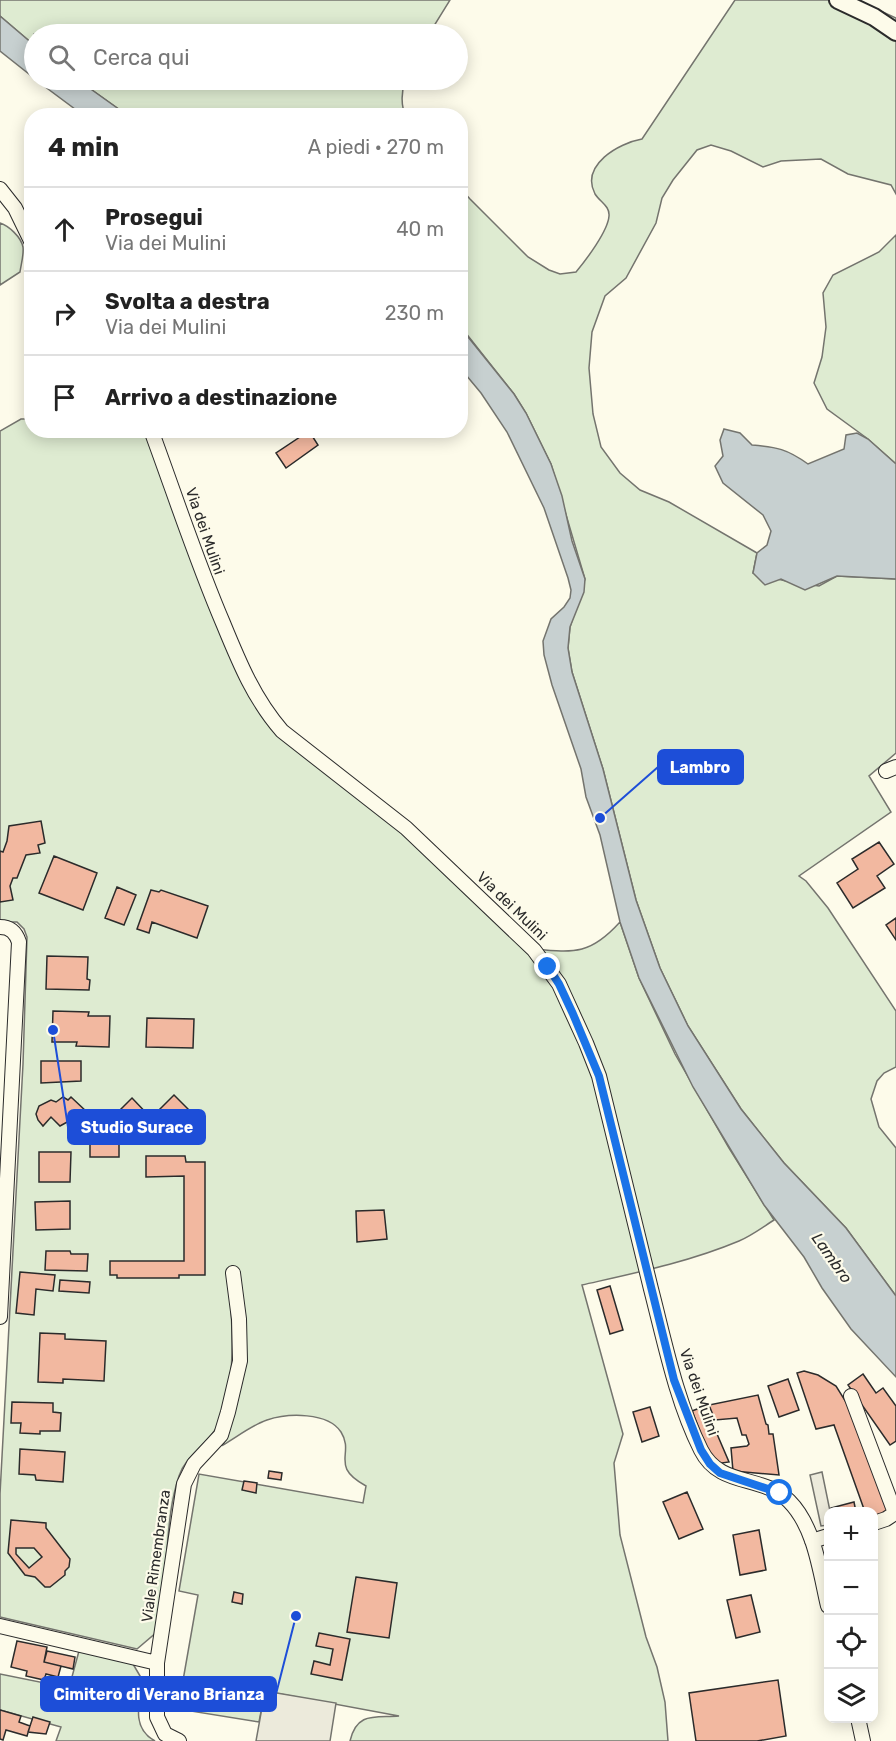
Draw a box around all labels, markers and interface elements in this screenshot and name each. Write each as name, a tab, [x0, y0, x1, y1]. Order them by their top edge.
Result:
search box	[24, 24, 468, 90]
icon: search	[45, 41, 78, 74]
text: Cerca qui	[93, 44, 189, 71]
text: 4 min	[48, 132, 119, 163]
text: A piedi · 270 m	[308, 135, 444, 159]
text: Prosegui	[105, 204, 203, 231]
icon: ahead	[48, 213, 81, 246]
text: 40 m	[396, 217, 444, 241]
text: Via dei Mulini	[105, 231, 226, 255]
text: Svolta a destra	[105, 288, 270, 315]
icon: right	[48, 297, 81, 330]
text: 230 m	[385, 301, 444, 325]
text: Via dei Mulini	[105, 315, 226, 339]
icon: arrive	[48, 381, 81, 414]
text: Arrivo a destinazione	[105, 384, 337, 411]
street label: Via dei Mulini	[182, 485, 228, 577]
callout: Lambro	[658, 750, 743, 784]
text: Lambro	[670, 758, 731, 777]
street label: Via dei Mulini	[473, 868, 551, 944]
route end	[534, 953, 560, 979]
callout: Studio Surace	[68, 1110, 205, 1144]
text: Studio Surace	[81, 1118, 193, 1137]
water label: Lambro	[808, 1229, 856, 1287]
street label: Via dei Mulini	[676, 1346, 722, 1438]
route start	[766, 1479, 792, 1505]
street label: Viale Rimembranza	[138, 1489, 174, 1623]
map controls	[824, 1507, 878, 1723]
button: +	[824, 1507, 878, 1561]
button: −	[824, 1561, 878, 1615]
button: locate	[824, 1615, 878, 1669]
button: layers	[824, 1669, 878, 1723]
callout: Cimitero di Verano Brianza	[41, 1677, 276, 1711]
text: Cimitero di Verano Brianza	[54, 1685, 264, 1704]

